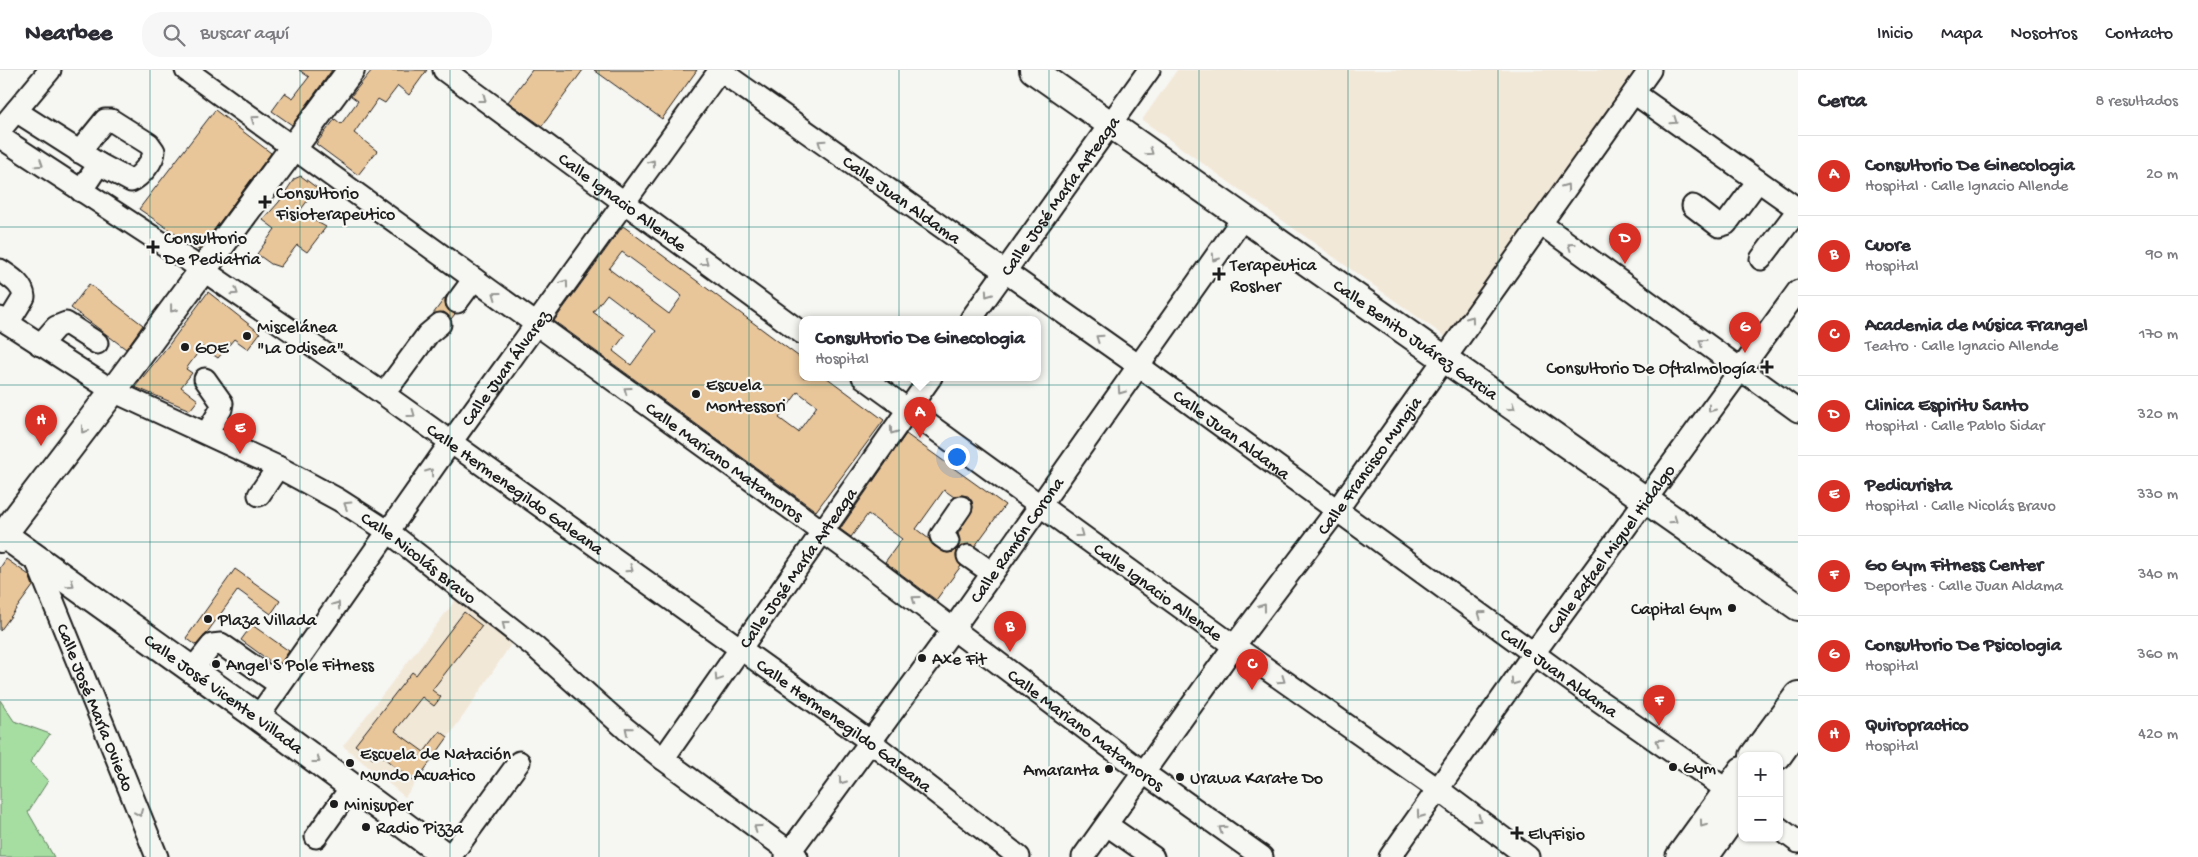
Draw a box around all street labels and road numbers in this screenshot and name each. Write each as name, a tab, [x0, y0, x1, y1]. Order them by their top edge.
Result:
street label: Calle José María Arteaga	[997, 112, 1126, 281]
street label: Calle Ignacio Allende	[553, 149, 690, 258]
street label: Calle Juan Aldama	[837, 152, 965, 251]
street label: Calle Benito Juárez Garcia	[1328, 276, 1502, 407]
street label: Calle Juan Álvarez	[458, 306, 557, 431]
street label: Calle Juan Aldama	[1168, 386, 1294, 486]
street label: Calle Francisco Mungia	[1314, 392, 1428, 540]
street label: Calle Mariano Matamoros	[640, 399, 808, 528]
street label: Calle Hermenegildo Galeana	[422, 420, 608, 561]
street label: Calle Rafael Miguel Hidalgo	[1543, 461, 1681, 639]
street label: Calle Ramón Corona	[967, 473, 1070, 608]
street label: Calle José María Arteaga	[736, 484, 864, 653]
street label: Calle Nicolás Bravo	[356, 509, 480, 610]
street label: Calle Ignacio Allende	[1088, 539, 1226, 647]
street label: Calle José María Oviedo	[50, 621, 137, 795]
street label: Calle Juan Aldama	[1495, 625, 1622, 724]
street label: Calle José Vicente Villada	[139, 631, 307, 760]
street label: Calle Hermenegildo Galeana	[751, 655, 936, 799]
street label: Calle Mariano Matamoros	[1002, 666, 1168, 798]

